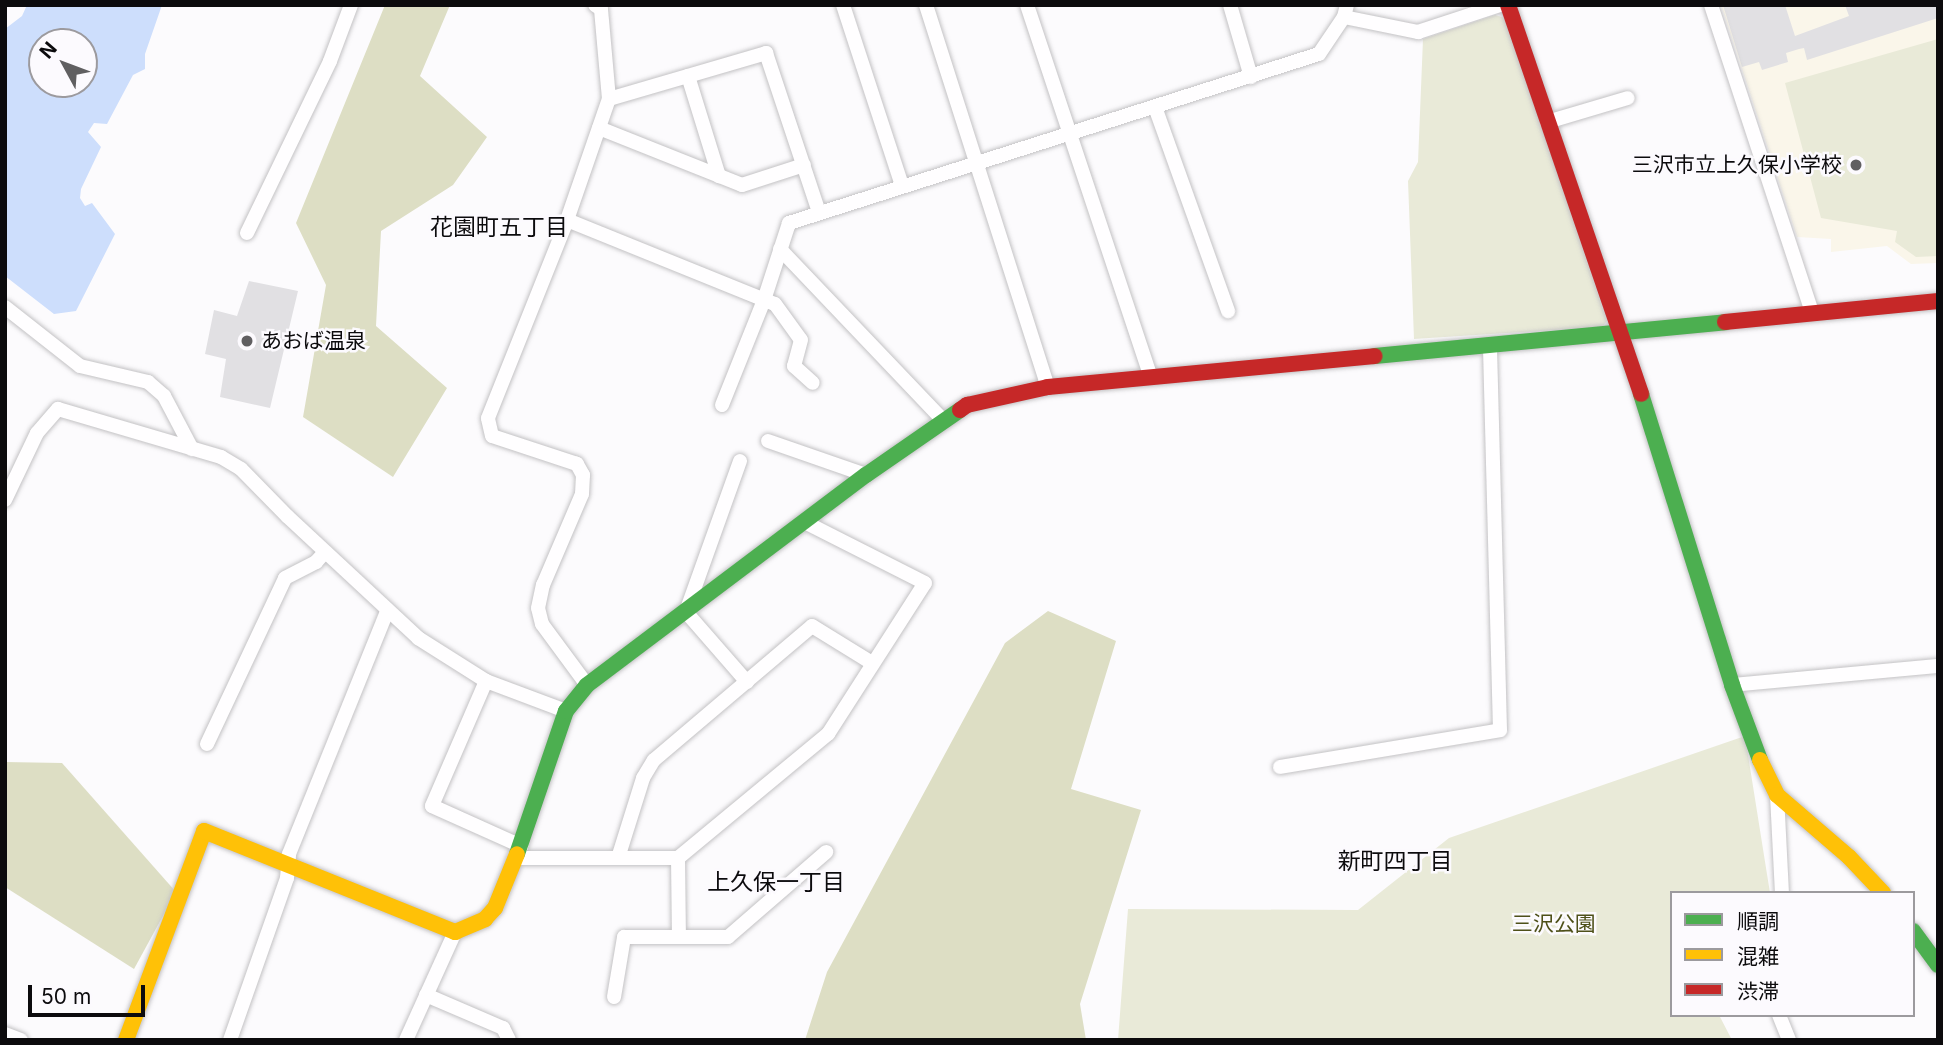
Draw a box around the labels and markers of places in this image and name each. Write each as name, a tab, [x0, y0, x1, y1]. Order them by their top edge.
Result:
place label: 三沢市立上久保小学校	[1632, 152, 1842, 178]
marker: 三沢市立上久保小学校	[1848, 157, 1864, 173]
place label: あおば温泉	[261, 328, 366, 354]
marker: あおば温泉	[239, 333, 255, 349]

